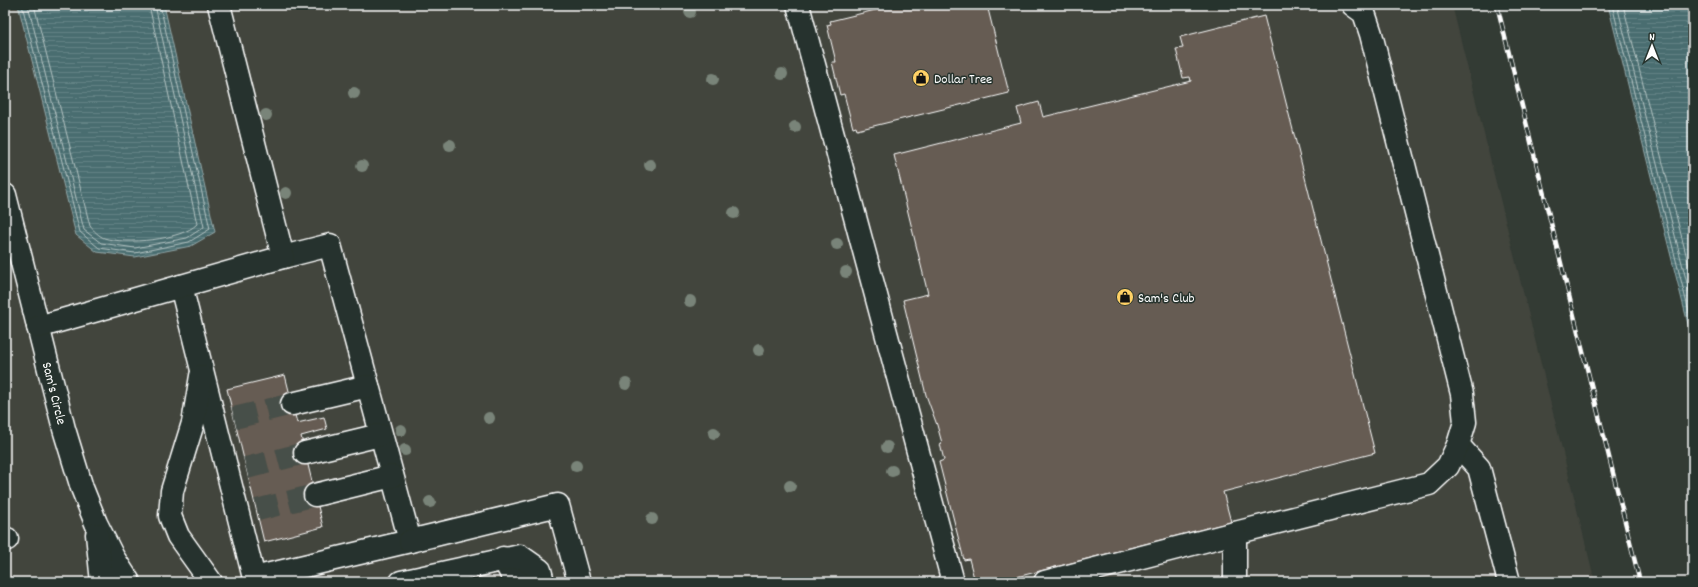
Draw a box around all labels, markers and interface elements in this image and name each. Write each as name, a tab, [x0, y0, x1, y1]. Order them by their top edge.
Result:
north arrow	[1632, 26, 1672, 66]
text: N	[1649, 30, 1655, 46]
shop icon: Dollar Tree	[911, 68, 931, 88]
place label: Dollar Tree	[934, 70, 992, 90]
shop icon: Sam's Club	[1115, 287, 1135, 307]
place label: Sam's Club	[1138, 289, 1195, 309]
street label: Sam's Circle	[36, 360, 71, 427]

